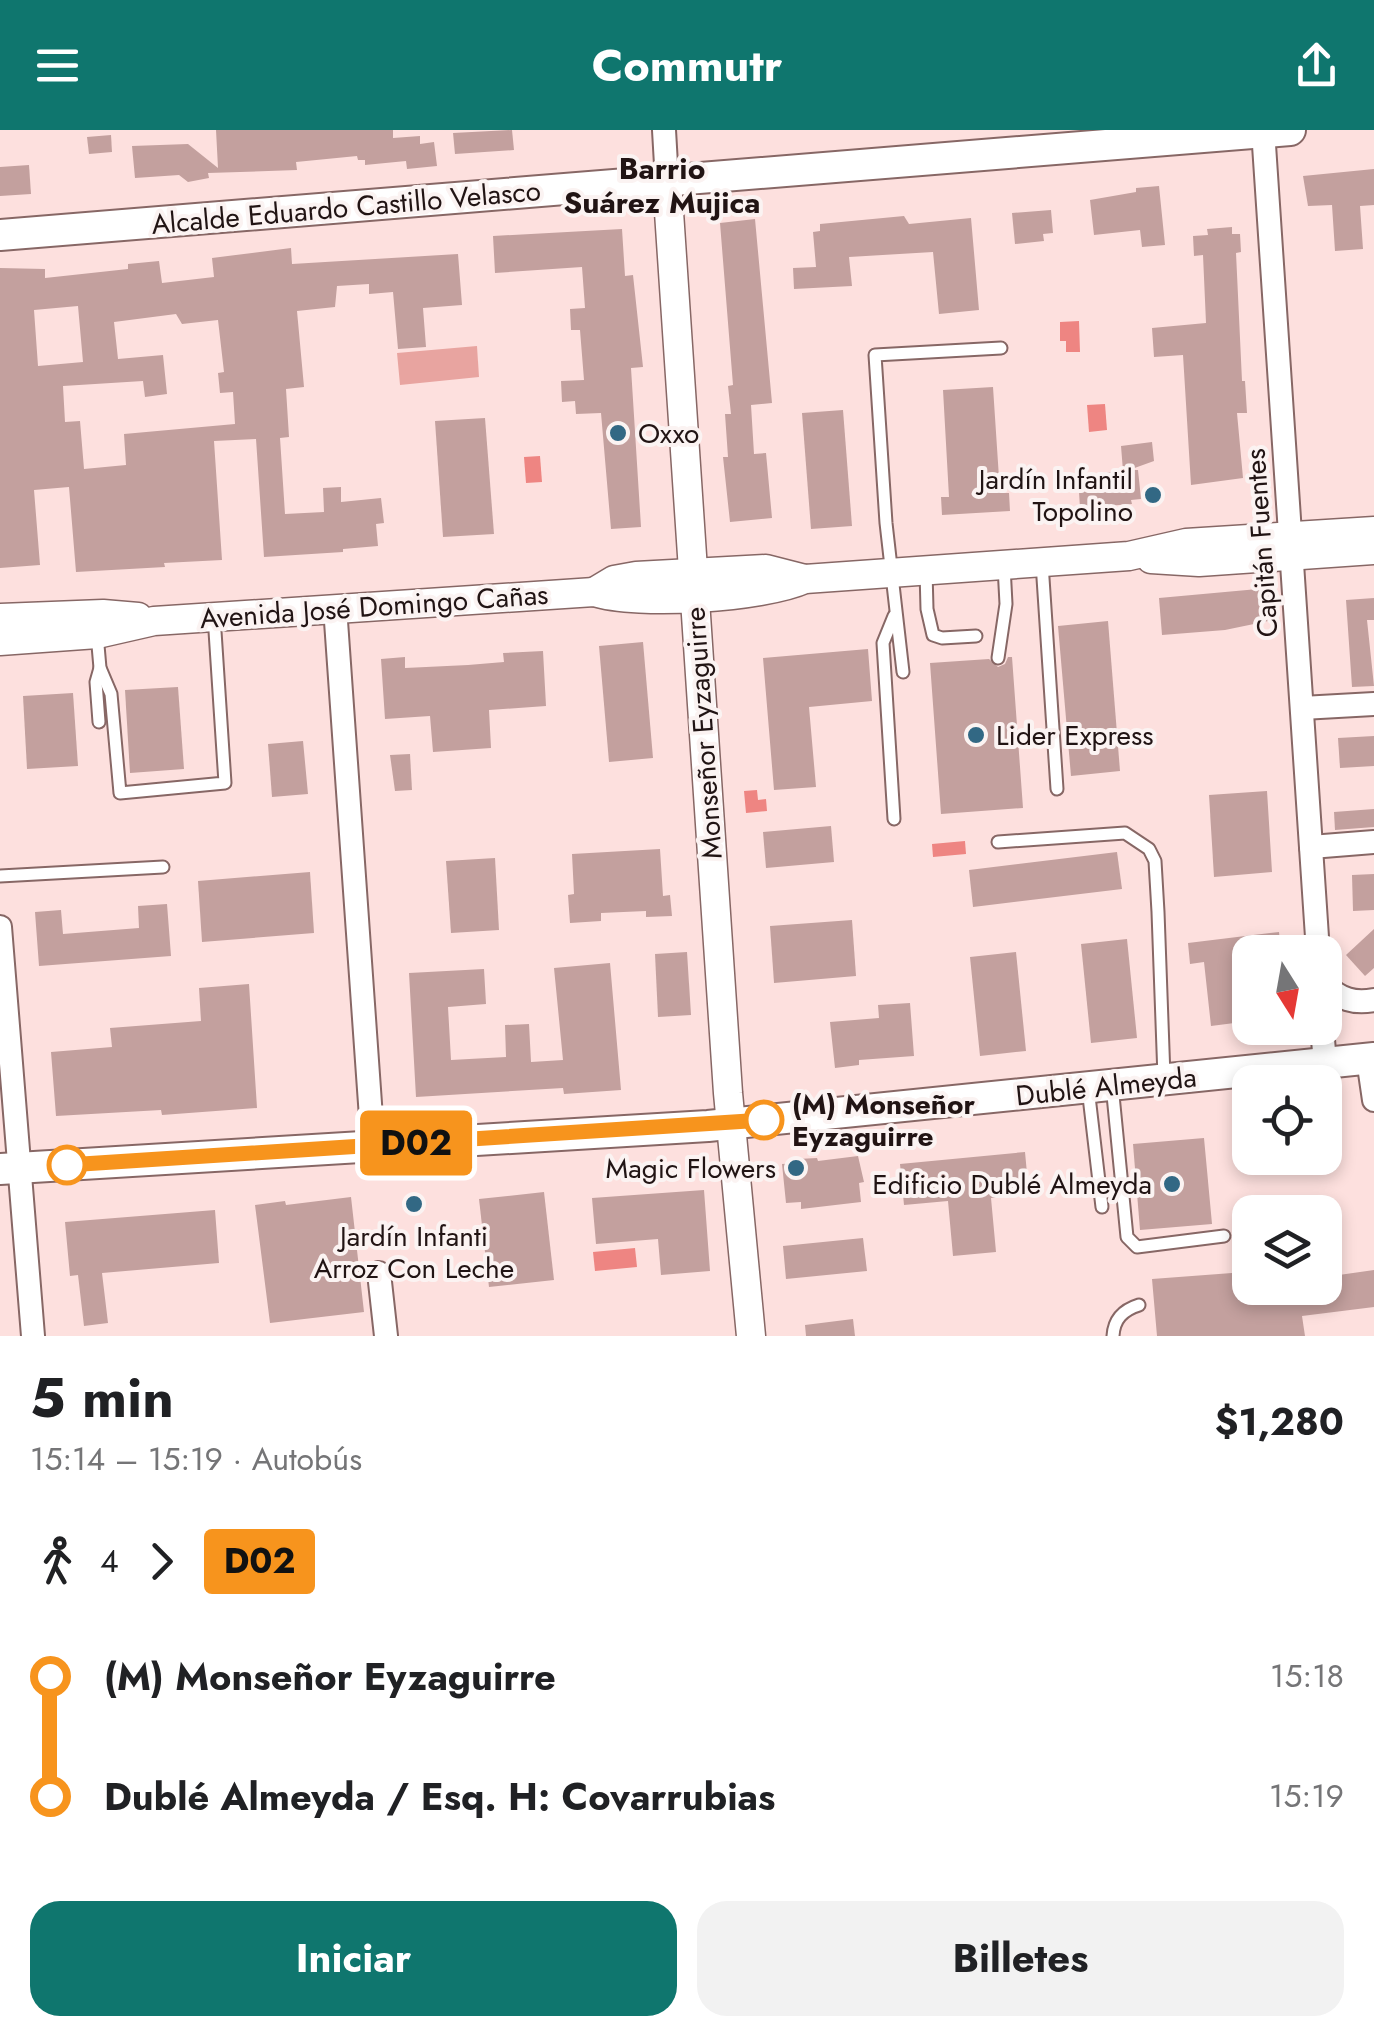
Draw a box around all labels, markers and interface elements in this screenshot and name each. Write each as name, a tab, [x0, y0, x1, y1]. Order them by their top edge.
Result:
text: Commutr	[592, 33, 782, 98]
icon: menu	[30, 38, 85, 93]
icon: share	[1289, 38, 1344, 93]
district label: Barrio Suárez Mujica	[563, 147, 761, 224]
street label: Alcalde Eduardo Castillo Velasco	[150, 170, 542, 245]
place label: Oxxo	[638, 413, 699, 454]
marker: Oxxo	[607, 422, 629, 444]
street label: Capitán Fuentes	[1234, 447, 1289, 639]
place label: Jardín Infantil Topolino	[975, 459, 1133, 532]
marker: Jardín Infantil Topolino	[1142, 484, 1164, 506]
street label: Avenida José Domingo Cañas	[198, 574, 550, 639]
street label: Monseñor Eyzaguirre	[674, 606, 733, 860]
place label: Lider Express	[996, 715, 1154, 756]
marker: Lider Express	[965, 724, 987, 746]
north arrow	[1232, 935, 1342, 1045]
map controls	[1232, 935, 1342, 1305]
street label: Dublé Almeyda	[1014, 1057, 1198, 1116]
button: locate	[1232, 1065, 1342, 1175]
place label: (M) Monseñor Eyzaguirre	[792, 1084, 975, 1157]
marker: (M) Monseñor Eyzaguirre	[745, 1101, 783, 1139]
line badge: D02	[358, 1110, 474, 1176]
text: D02	[380, 1118, 452, 1168]
unlabelled marker	[48, 1146, 86, 1184]
place label: Magic Flowers	[606, 1148, 776, 1189]
marker: Magic Flowers	[785, 1157, 807, 1179]
place label: Edificio Dublé Almeyda	[872, 1164, 1152, 1205]
marker: Edificio Dublé Almeyda	[1161, 1173, 1183, 1195]
marker: Jardín Infanti Arroz Con Leche	[403, 1193, 425, 1215]
button: layers	[1232, 1195, 1342, 1305]
place label: Jardín Infanti Arroz Con Leche	[314, 1216, 514, 1289]
text: 5 min	[30, 1358, 174, 1438]
text: $1,280	[1215, 1394, 1344, 1449]
text: 15:14 – 15:19 · Autobús	[30, 1436, 362, 1482]
icon: walk	[30, 1534, 85, 1589]
icon: forward	[134, 1534, 189, 1589]
text: D02	[224, 1536, 295, 1586]
text: 4	[100, 1538, 119, 1584]
text: (M) Monseñor Eyzaguirre	[104, 1649, 556, 1704]
text: 15:18	[1270, 1653, 1344, 1699]
text: Dublé Almeyda / Esq. H: Covarrubias	[104, 1769, 775, 1824]
text: 15:19	[1269, 1773, 1344, 1819]
button: Iniciar	[30, 1901, 677, 2016]
button: Billetes	[697, 1901, 1344, 2016]

